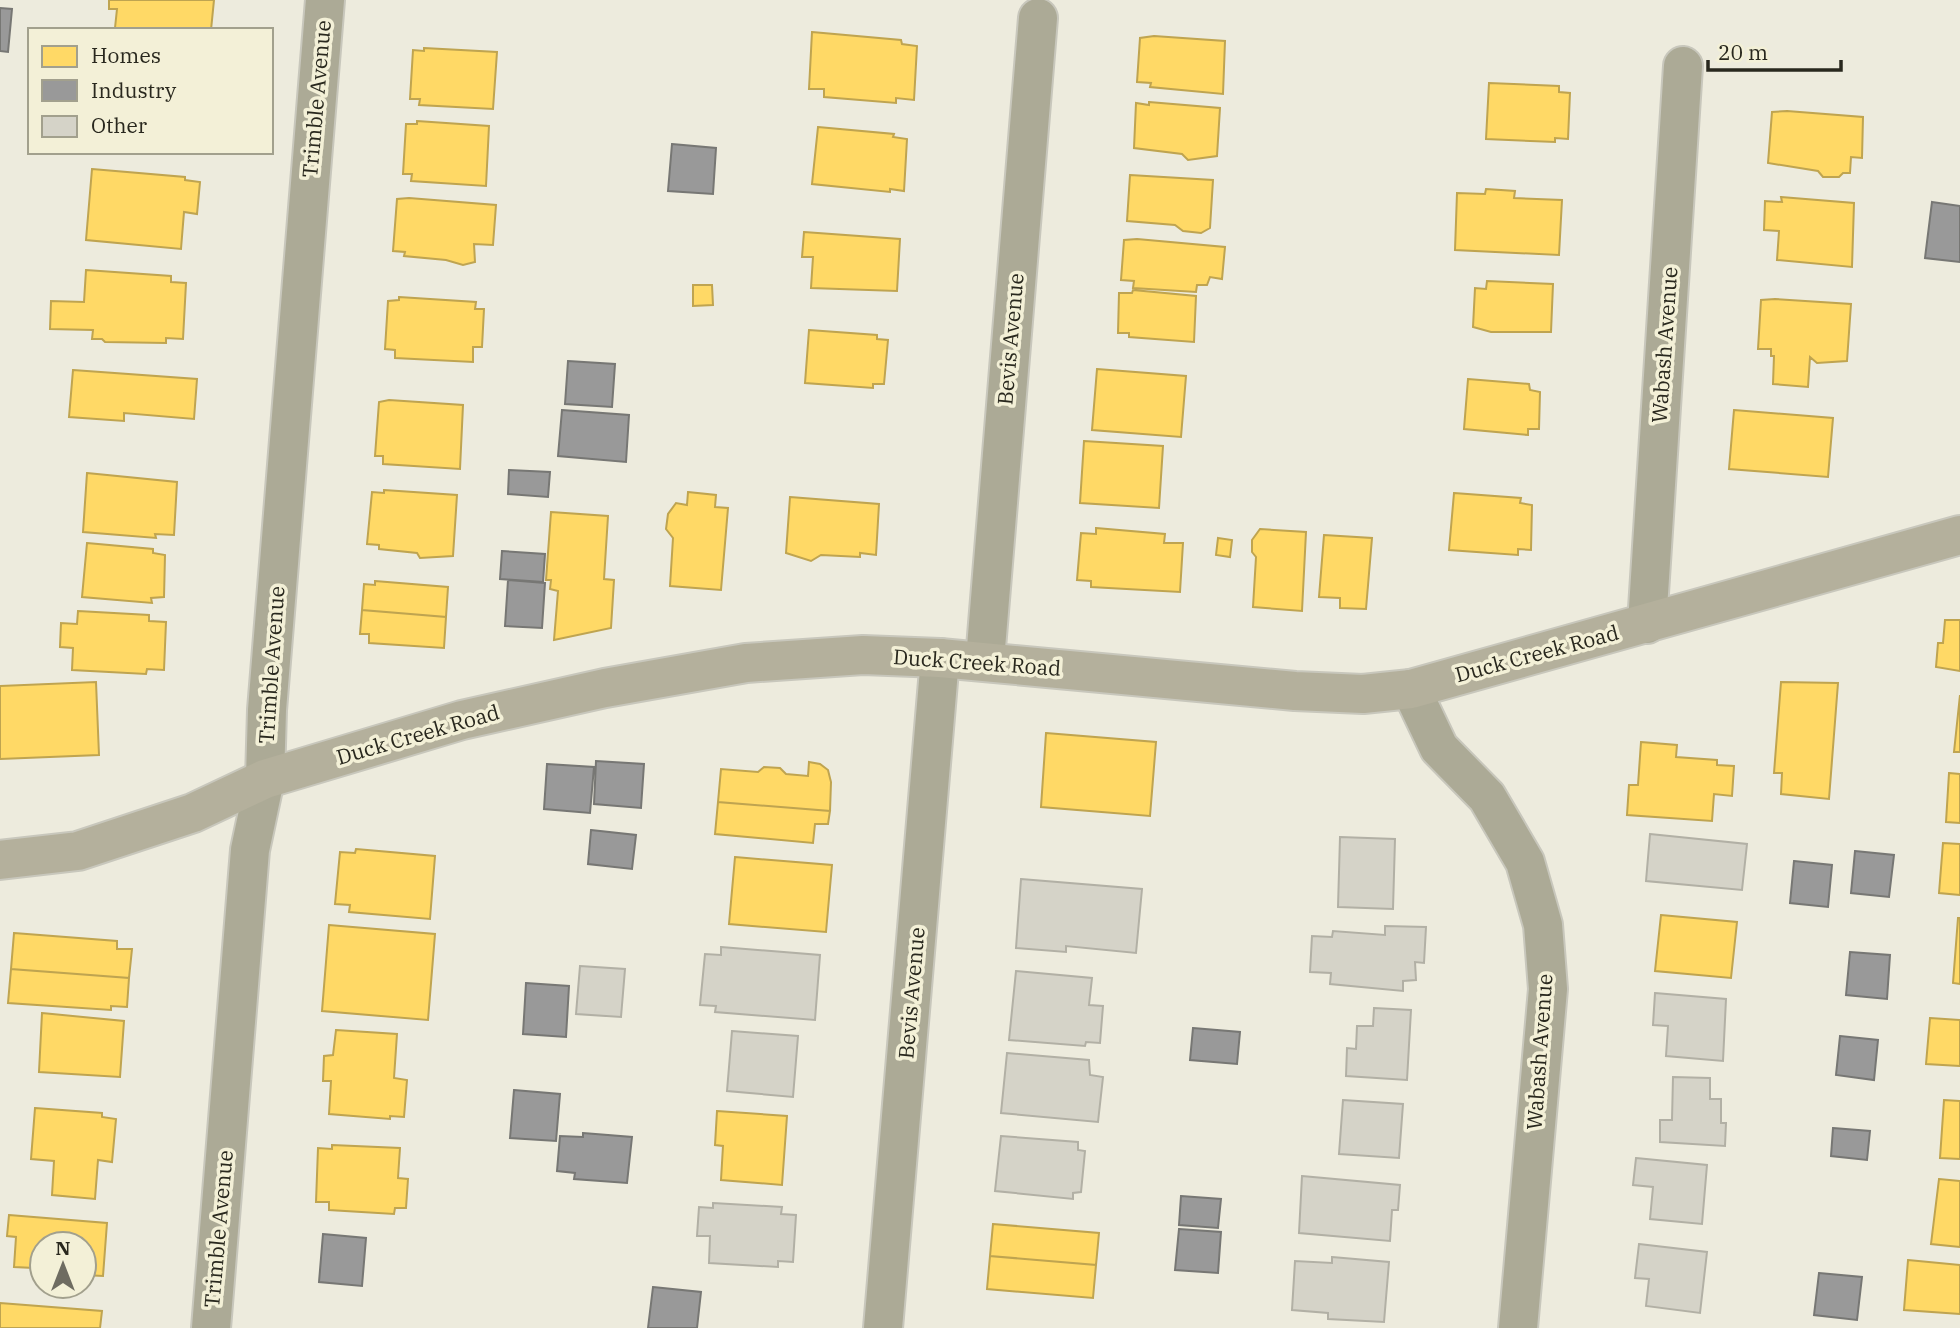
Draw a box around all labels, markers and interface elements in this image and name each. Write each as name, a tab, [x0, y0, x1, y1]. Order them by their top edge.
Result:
street label: Trimble Avenue	[295, 19, 337, 179]
legend	[28, 28, 273, 154]
scale bar	[1708, 28, 1841, 72]
text: 20 m	[1718, 38, 1768, 66]
text: Homes	[91, 41, 161, 69]
text: Industry	[91, 76, 177, 104]
text: Other	[91, 111, 148, 139]
street label: Wabash Avenue	[1645, 266, 1683, 424]
street label: Bevis Avenue	[990, 272, 1030, 406]
street label: Trimble Avenue	[252, 585, 290, 745]
street label: Duck Creek Road	[1452, 618, 1622, 688]
street label: Duck Creek Road	[892, 642, 1062, 682]
street label: Duck Creek Road	[333, 697, 503, 771]
street label: Bevis Avenue	[891, 926, 931, 1060]
street label: Wabash Avenue	[1520, 973, 1558, 1131]
street label: Trimble Avenue	[197, 1149, 239, 1309]
north arrow	[28, 1230, 98, 1300]
text: N	[55, 1236, 71, 1260]

